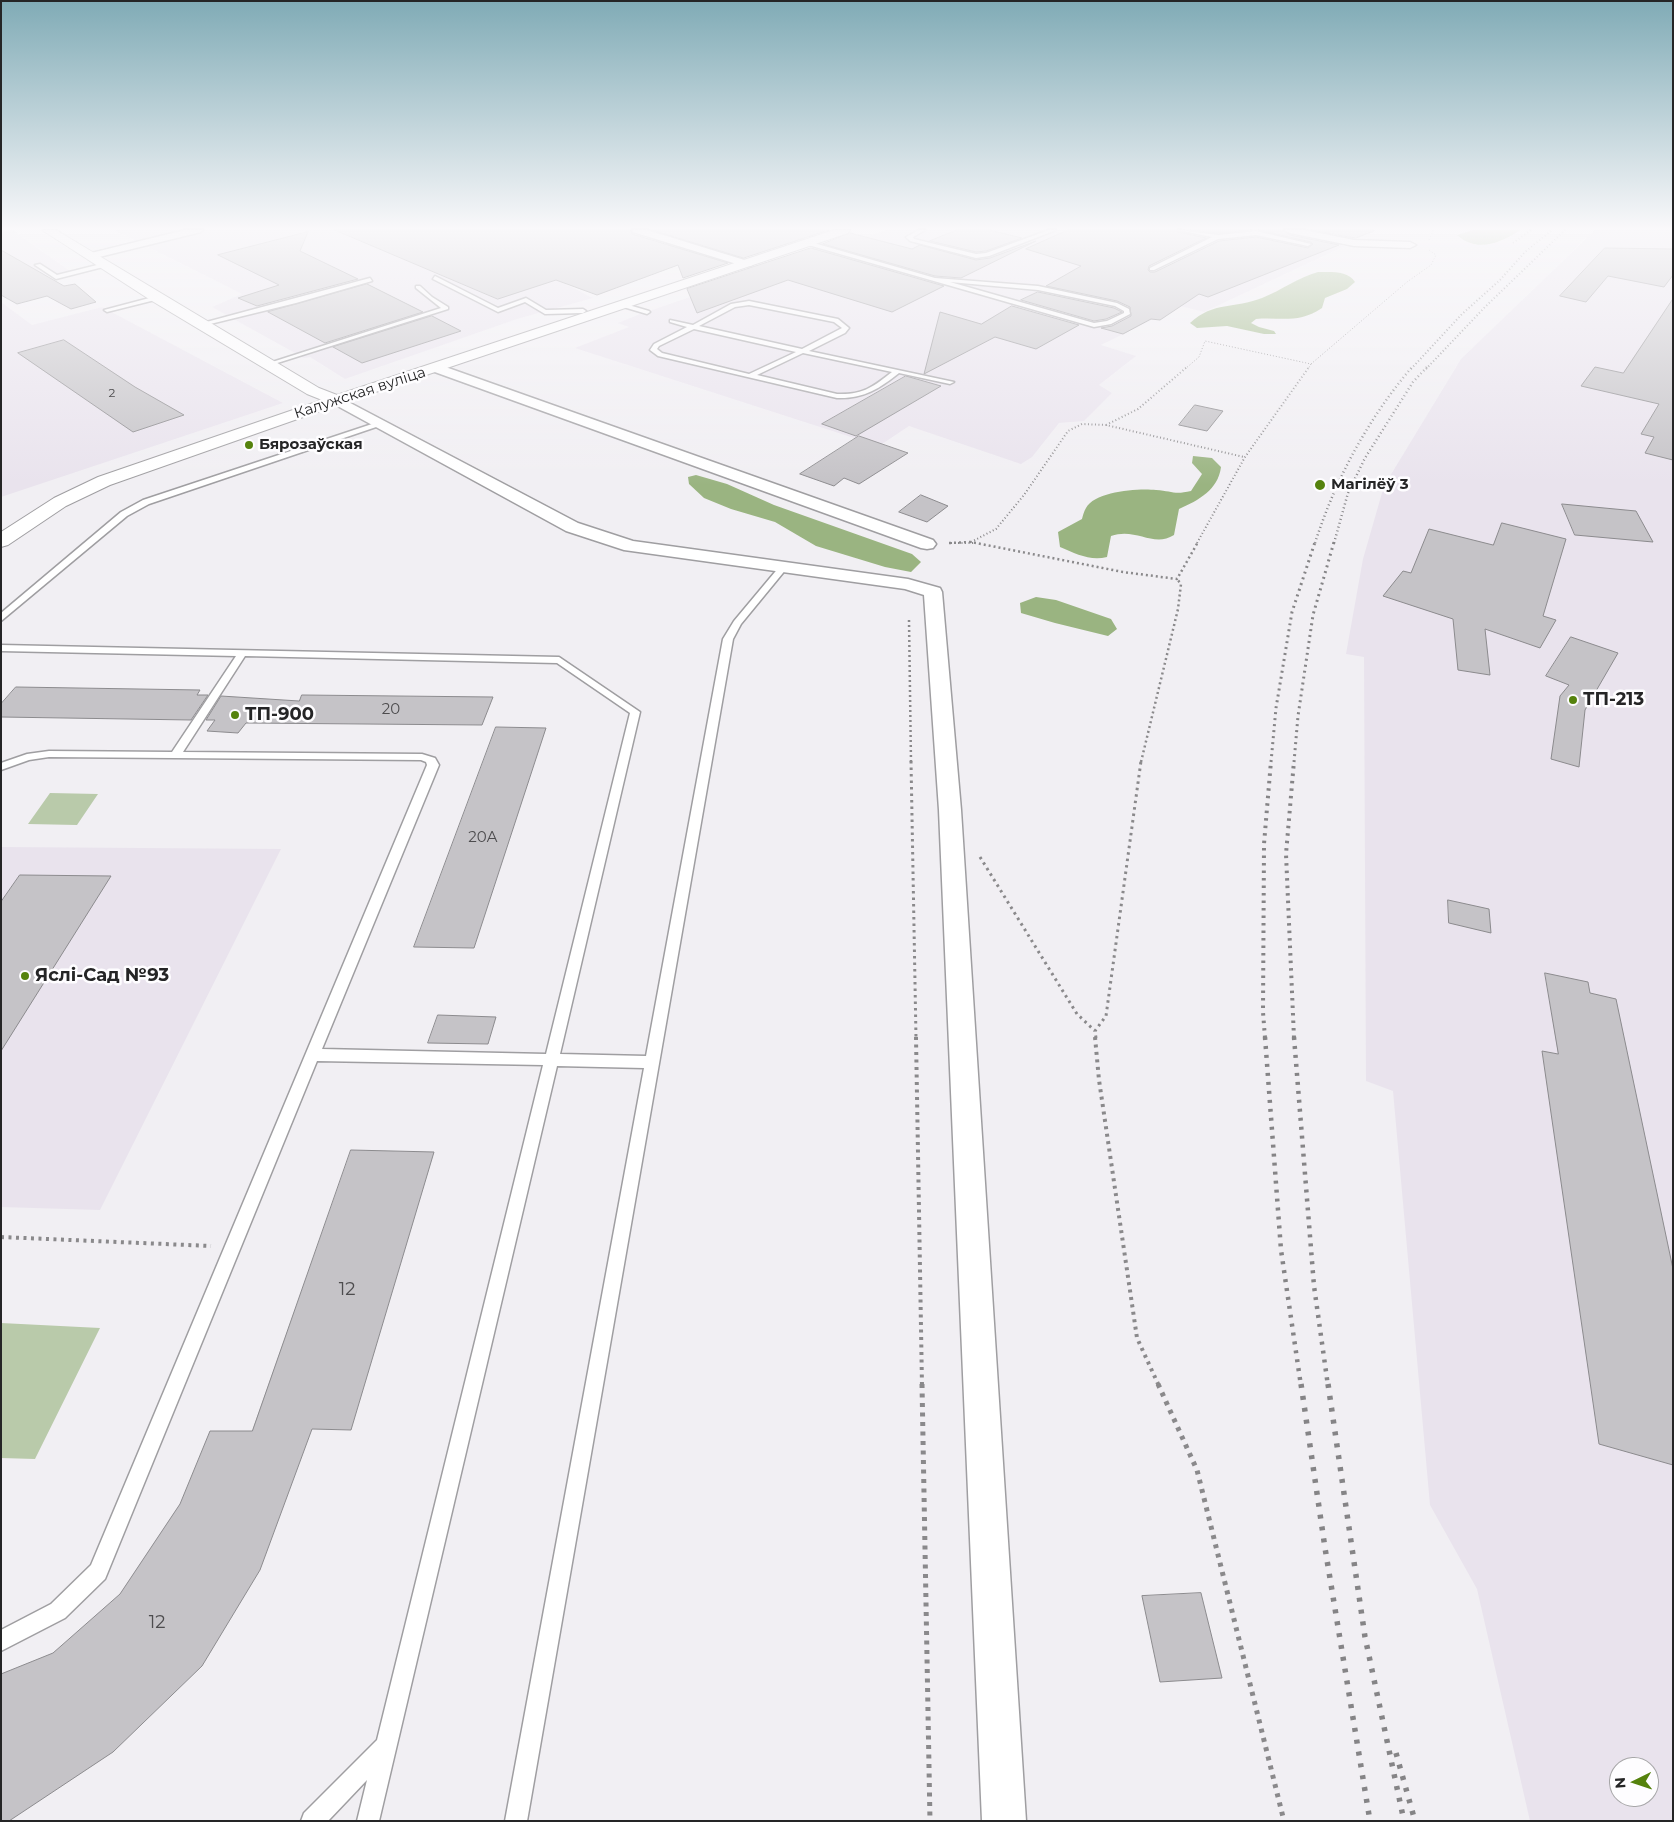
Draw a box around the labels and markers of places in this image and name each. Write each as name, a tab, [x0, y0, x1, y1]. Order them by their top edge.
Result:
place label: Бярозаўская	[259, 436, 363, 454]
marker: Бярозаўская	[243, 439, 255, 451]
place label: Магілёў 3	[1331, 476, 1409, 494]
marker: Магілёў 3	[1313, 478, 1327, 492]
place label: ТП-213	[1583, 689, 1644, 711]
marker: ТП-213	[1567, 694, 1579, 706]
place label: ТП-900	[245, 704, 314, 726]
marker: ТП-900	[229, 709, 241, 721]
place label: Яслі-Сад №93	[35, 965, 169, 987]
marker: Яслі-Сад №93	[19, 970, 31, 982]

